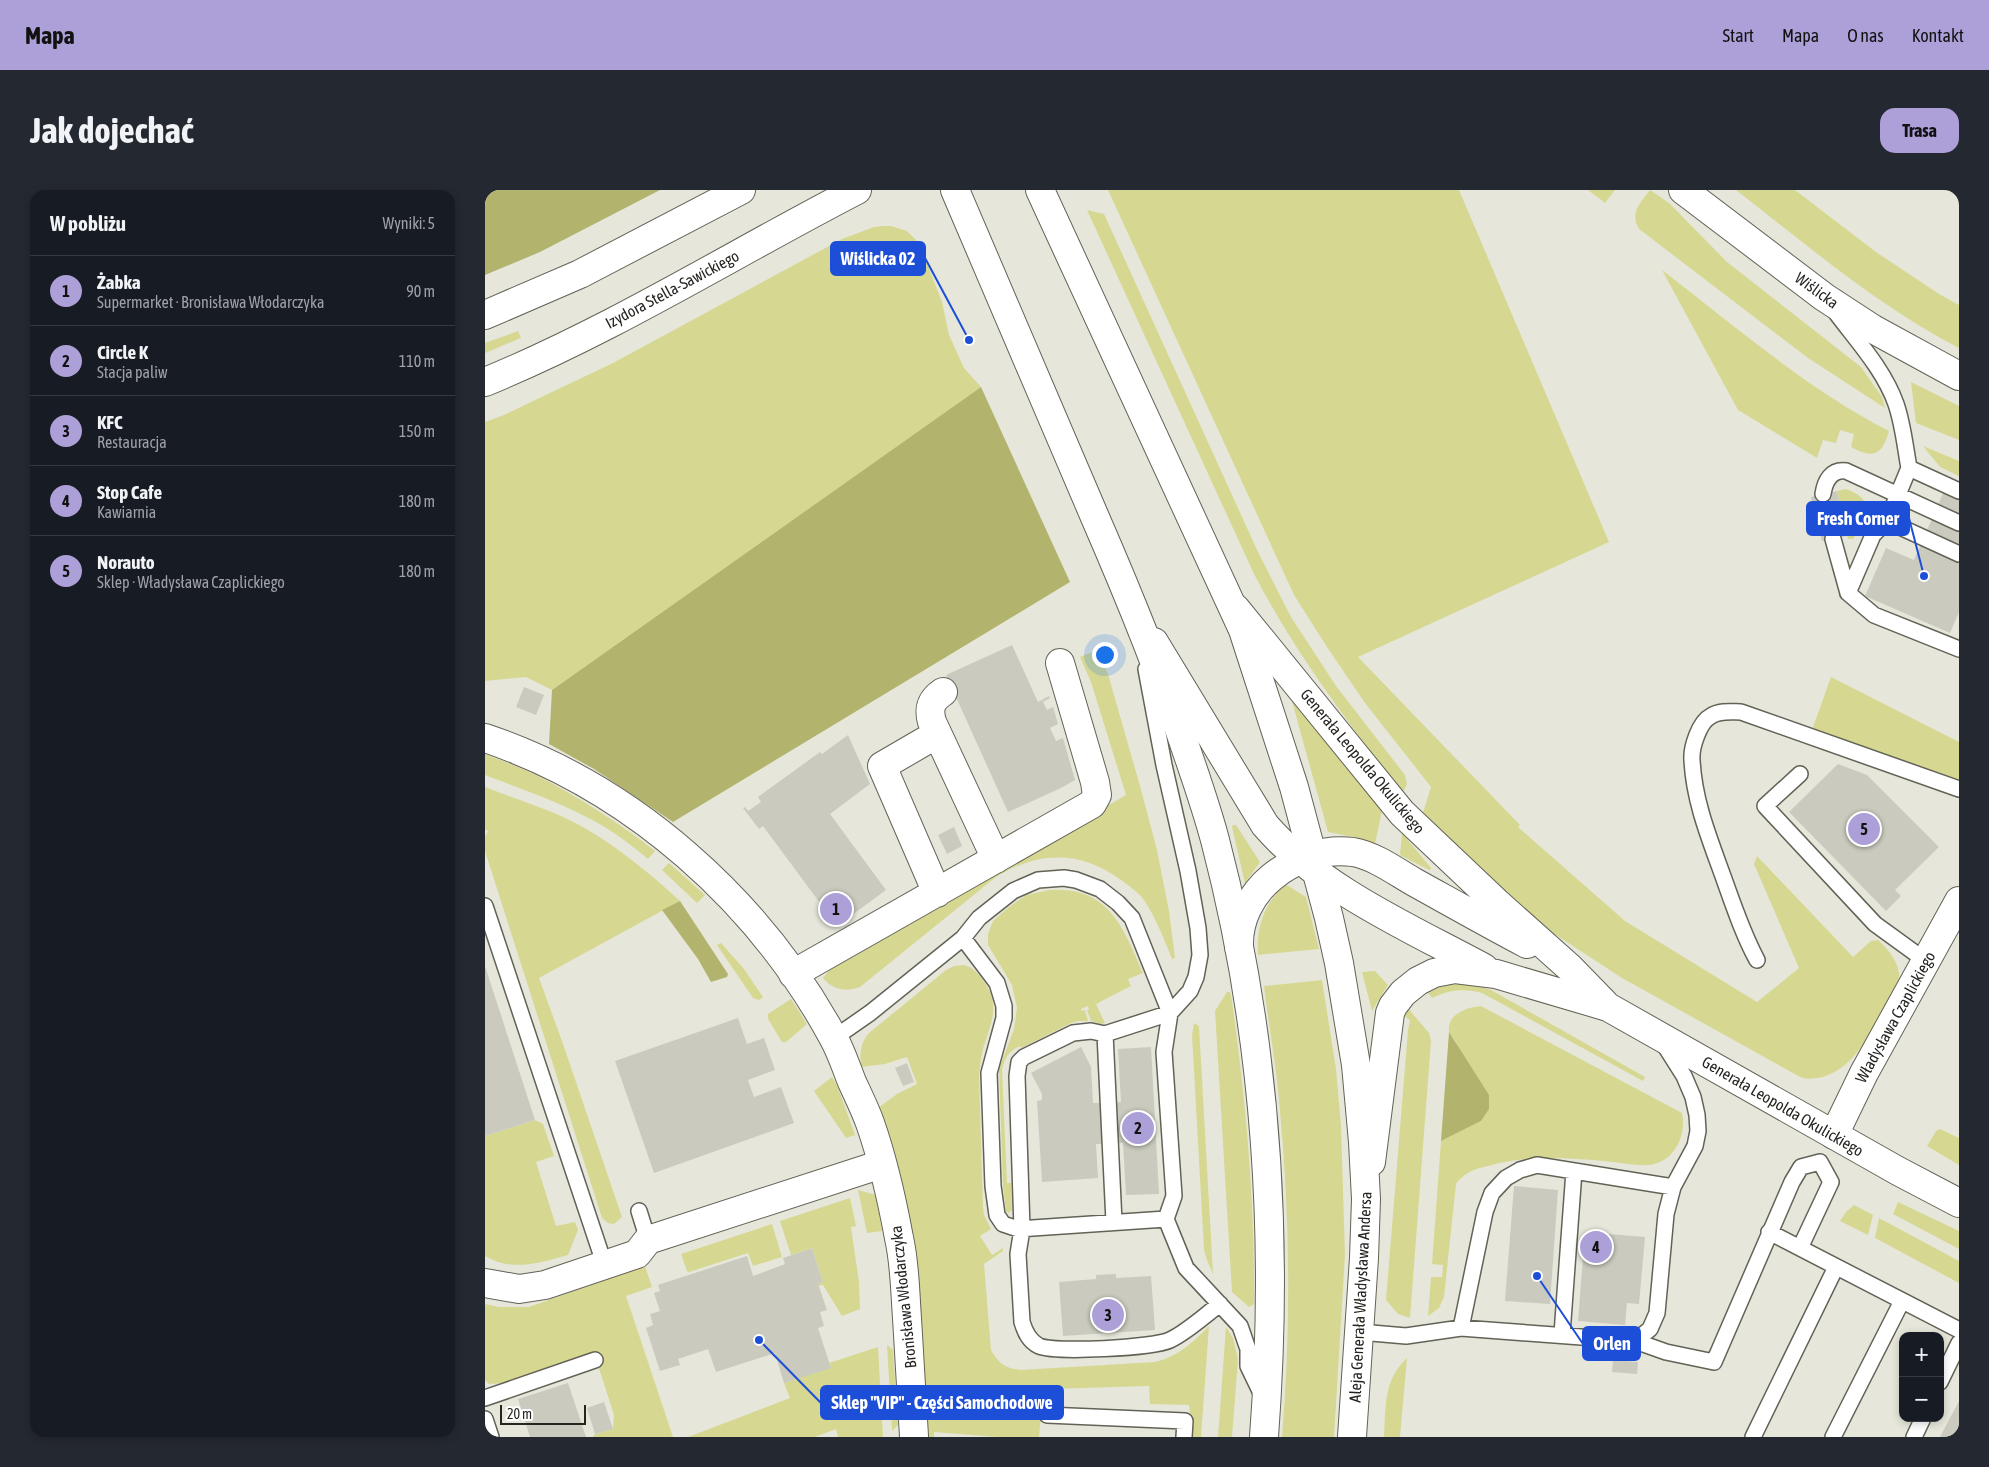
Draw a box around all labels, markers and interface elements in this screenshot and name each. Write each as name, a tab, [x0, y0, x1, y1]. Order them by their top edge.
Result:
text: Mapa	[25, 22, 75, 49]
text: Start	[1722, 25, 1754, 46]
text: Mapa	[1782, 25, 1819, 46]
text: O nas	[1847, 25, 1884, 46]
text: Kontakt	[1912, 25, 1964, 46]
button: Trasa	[1880, 108, 1959, 153]
text: Jak dojechać	[30, 110, 194, 150]
text: W pobliżu	[50, 211, 126, 235]
text: Wyniki: 5	[383, 214, 435, 232]
callout: Wiślicka 02	[831, 242, 925, 275]
street label: Izydora Stella-Sawickiego	[602, 246, 742, 333]
text: Wiślicka 02	[840, 248, 915, 269]
street label: Wiślicka	[1792, 268, 1842, 312]
text: Żabka	[97, 271, 141, 293]
text: 1	[62, 282, 70, 300]
text: 90 m	[406, 282, 435, 300]
text: Supermarket · Bronisława Włodarczyka	[97, 293, 324, 311]
text: Circle K	[97, 341, 148, 363]
text: 2	[62, 352, 70, 370]
text: 110 m	[399, 352, 435, 370]
text: Stacja paliw	[97, 363, 168, 381]
text: KFC	[97, 411, 123, 433]
text: 3	[62, 422, 70, 440]
text: 150 m	[399, 422, 435, 440]
text: Restauracja	[97, 433, 167, 451]
text: Stop Cafe	[97, 481, 162, 503]
text: 4	[62, 492, 70, 510]
text: 180 m	[399, 492, 435, 510]
callout: Fresh Corner	[1807, 502, 1909, 535]
text: Kawiarnia	[97, 503, 156, 521]
text: Fresh Corner	[1817, 508, 1900, 529]
text: Norauto	[97, 551, 155, 573]
text: 5	[62, 562, 70, 580]
text: 180 m	[399, 562, 435, 580]
text: Sklep · Władysława Czaplickiego	[97, 573, 285, 591]
your location	[1092, 642, 1118, 668]
street label: Generała Leopolda Okulickiego	[1296, 685, 1429, 838]
pin: 5	[1848, 810, 1880, 848]
pin: 1	[820, 890, 852, 928]
street label: Władysława Czaplickiego	[1851, 948, 1939, 1086]
street label: Generała Leopolda Okulickiego	[1699, 1052, 1867, 1160]
pin: 2	[1122, 1109, 1154, 1147]
street label: Aleja Generała Władysława Andersa	[1345, 1191, 1376, 1403]
street label: Bronisława Włodarczyka	[887, 1225, 920, 1369]
pin: 4	[1580, 1228, 1612, 1266]
pin: 3	[1092, 1296, 1124, 1334]
callout: Orlen	[1583, 1327, 1640, 1360]
map controls	[1899, 1332, 1944, 1422]
button: +	[1899, 1332, 1944, 1377]
text: Orlen	[1593, 1333, 1631, 1354]
button: −	[1899, 1377, 1944, 1422]
callout: Sklep "VIP" - Części Samochodowe	[821, 1386, 1063, 1419]
text: Sklep "VIP" - Części Samochodowe	[831, 1392, 1053, 1413]
scale bar	[500, 1402, 586, 1425]
text: 20 m	[507, 1406, 532, 1422]

